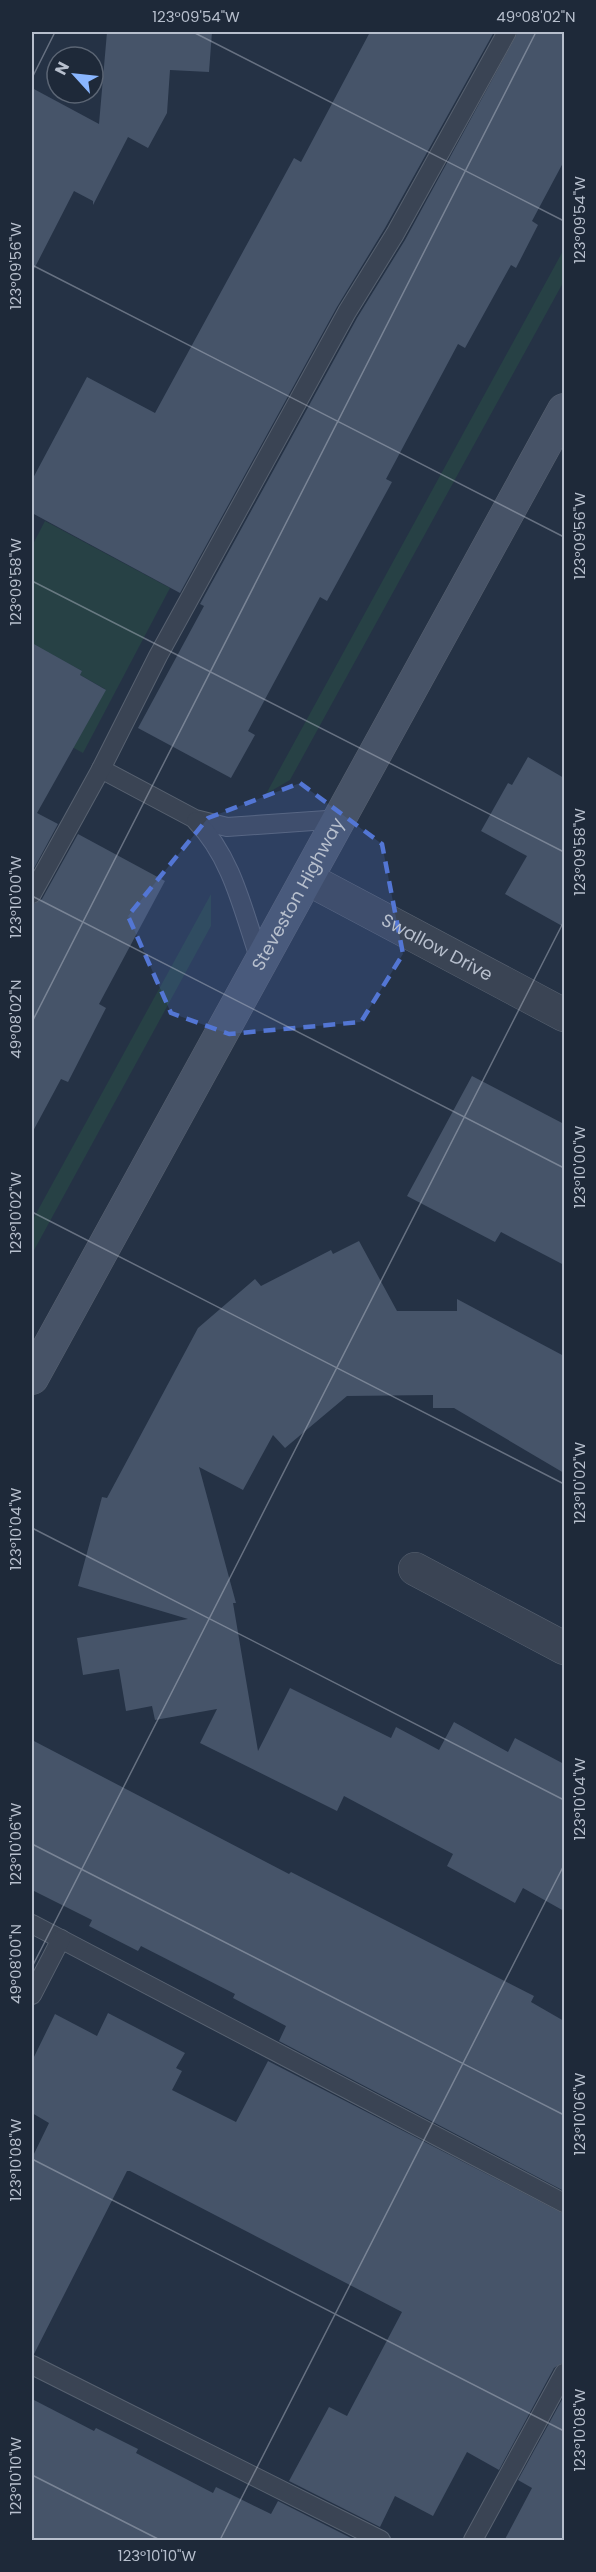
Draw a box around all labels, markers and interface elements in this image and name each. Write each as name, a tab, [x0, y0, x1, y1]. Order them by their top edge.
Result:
text: 123°09'54"W	[152, 6, 240, 27]
text: 49°08'02"N	[496, 6, 576, 27]
north arrow	[45, 45, 105, 105]
text: N	[49, 58, 75, 79]
text: 123°09'54"W	[569, 176, 590, 264]
text: 123°09'56"W	[5, 222, 26, 310]
text: 123°09'56"W	[569, 492, 590, 580]
text: 123°09'58"W	[5, 538, 26, 626]
text: 123°09'58"W	[569, 808, 590, 896]
street label: Steveston Highway	[245, 813, 350, 975]
text: 123°10'00"W	[5, 855, 26, 938]
street label: Swallow Drive	[377, 907, 497, 987]
text: 49°08'02"N	[5, 979, 26, 1059]
text: 123°10'00"W	[569, 1125, 590, 1208]
text: 123°10'02"W	[5, 1172, 26, 1254]
text: 123°10'02"W	[569, 1442, 590, 1524]
text: 123°10'04"W	[5, 1487, 26, 1570]
text: 123°10'04"W	[569, 1757, 590, 1840]
text: 123°10'06"W	[5, 1802, 26, 1885]
text: 49°08'00"N	[5, 1924, 26, 2004]
text: 123°10'06"W	[569, 2072, 590, 2155]
text: 123°10'08"W	[5, 2118, 26, 2201]
text: 123°10'08"W	[569, 2388, 590, 2471]
text: 123°10'10"W	[5, 2437, 26, 2515]
text: 123°10'10"W	[118, 2545, 196, 2566]

